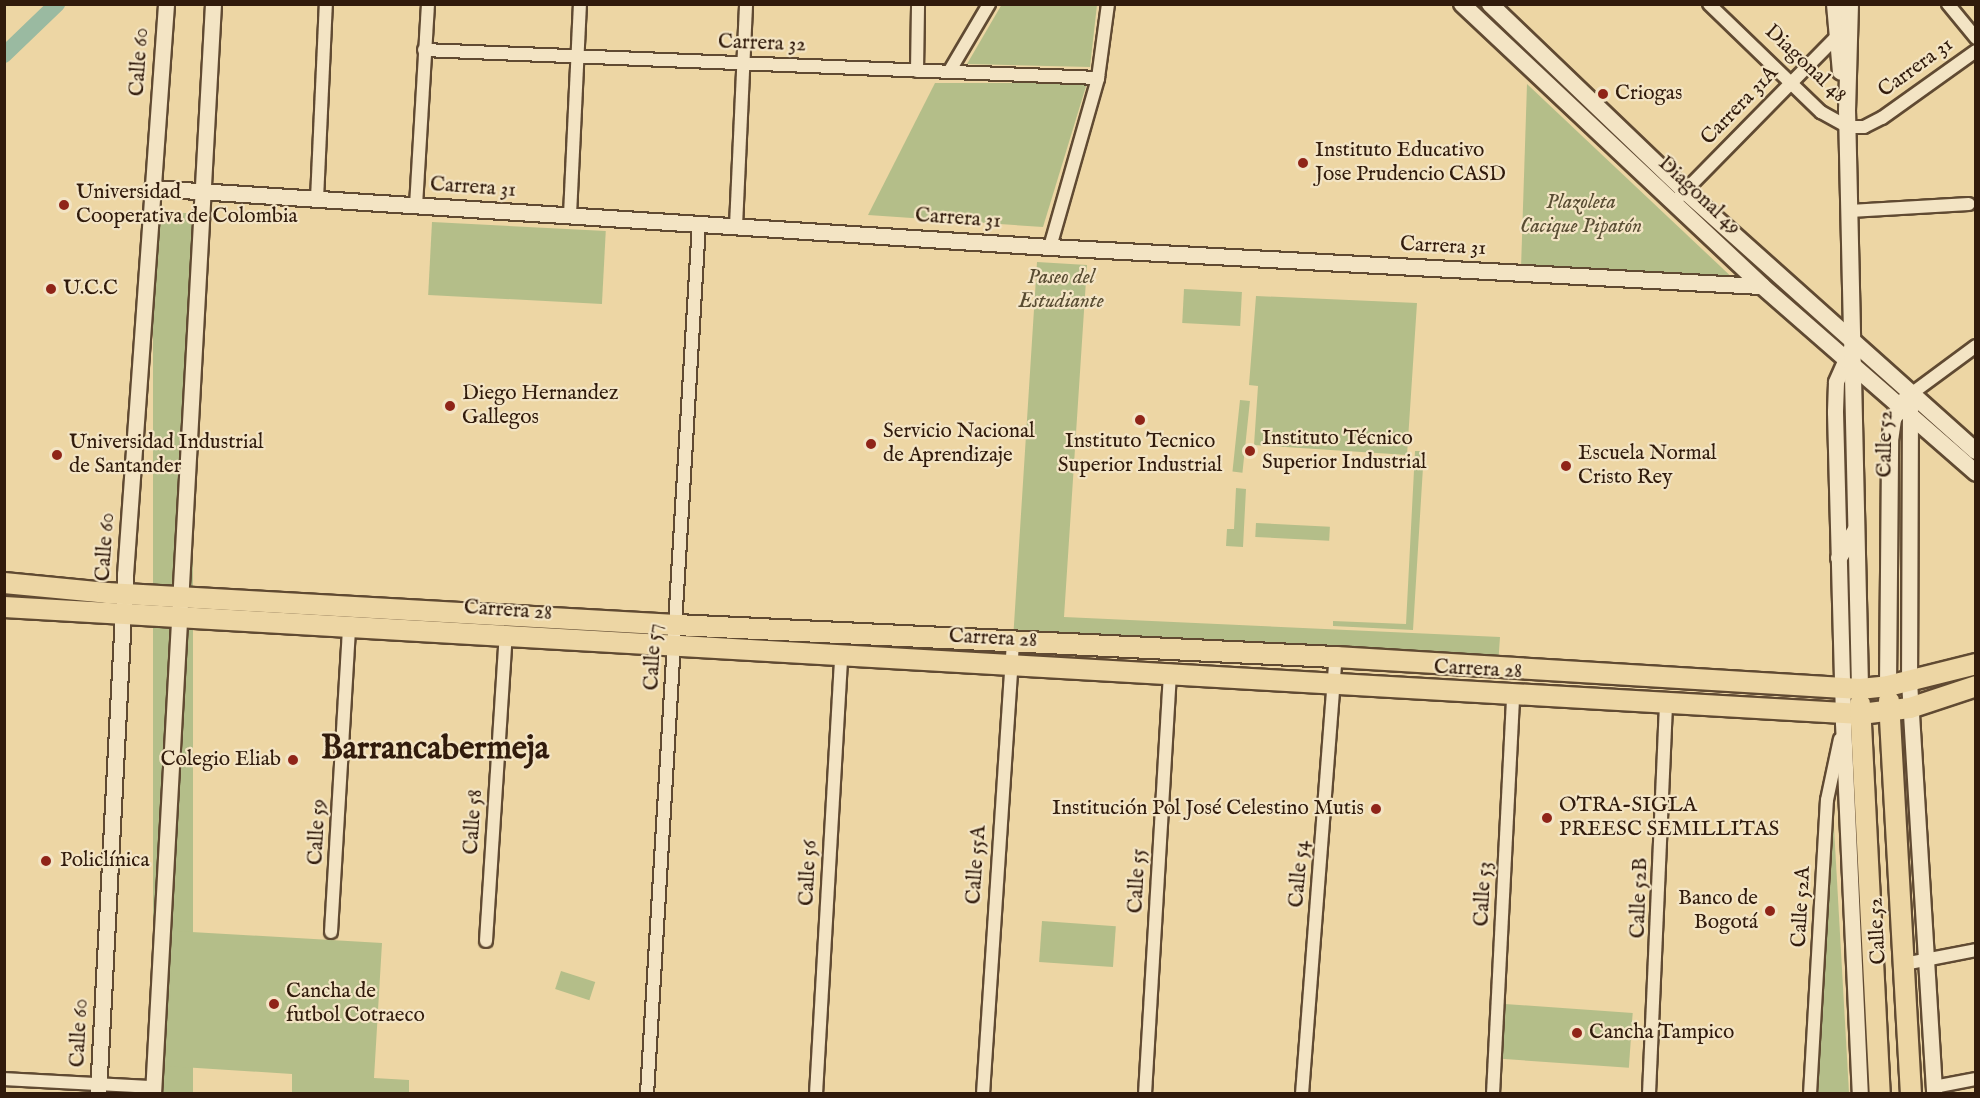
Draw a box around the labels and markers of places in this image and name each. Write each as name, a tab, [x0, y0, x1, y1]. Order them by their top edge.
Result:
place label: Criogas	[1615, 81, 1682, 107]
marker: Criogas	[1596, 87, 1610, 101]
place label: Instituto Educativo Jose Prudencio CASD	[1315, 138, 1506, 188]
marker: Instituto Educativo Jose Prudencio CASD	[1296, 156, 1310, 170]
place label: Universidad Cooperativa de Colombia	[76, 180, 298, 230]
marker: Universidad Cooperativa de Colombia	[57, 198, 71, 212]
place label: U.C.C	[63, 276, 118, 302]
marker: U.C.C	[44, 282, 58, 296]
place label: Diego Hernandez Gallegos	[462, 381, 618, 431]
marker: Diego Hernandez Gallegos	[443, 399, 457, 413]
marker: Instituto Tecnico Superior Industrial	[1133, 413, 1147, 427]
place label: Servicio Nacional de Aprendizaje	[883, 419, 1035, 469]
place label: Instituto Técnico Superior Industrial	[1262, 426, 1427, 476]
place label: Instituto Tecnico Superior Industrial	[1058, 429, 1222, 479]
place label: Universidad Industrial de Santander	[69, 430, 264, 480]
marker: Servicio Nacional de Aprendizaje	[864, 437, 878, 451]
place label: Escuela Normal Cristo Rey	[1578, 441, 1716, 491]
marker: Instituto Técnico Superior Industrial	[1243, 444, 1257, 458]
marker: Universidad Industrial de Santander	[50, 448, 64, 462]
marker: Escuela Normal Cristo Rey	[1559, 459, 1573, 473]
place label: Colegio Eliab	[160, 747, 281, 773]
marker: Colegio Eliab	[286, 753, 300, 767]
place label: OTRA-SIGLA PREESC SEMILLITAS	[1559, 793, 1779, 843]
place label: Institución Pol José Celestino Mutis	[1052, 796, 1364, 822]
marker: Institución Pol José Celestino Mutis	[1369, 802, 1383, 816]
marker: OTRA-SIGLA PREESC SEMILLITAS	[1540, 811, 1554, 825]
place label: Policlínica	[60, 848, 149, 874]
marker: Policlínica	[37, 852, 55, 870]
place label: Banco de Bogotá	[1678, 886, 1758, 936]
marker: Banco de Bogotá	[1763, 904, 1777, 918]
place label: Cancha de futbol Cotraeco	[286, 979, 425, 1029]
marker: Cancha de futbol Cotraeco	[267, 997, 281, 1011]
place label: Cancha Tampico	[1589, 1020, 1734, 1046]
marker: Cancha Tampico	[1570, 1026, 1584, 1040]

